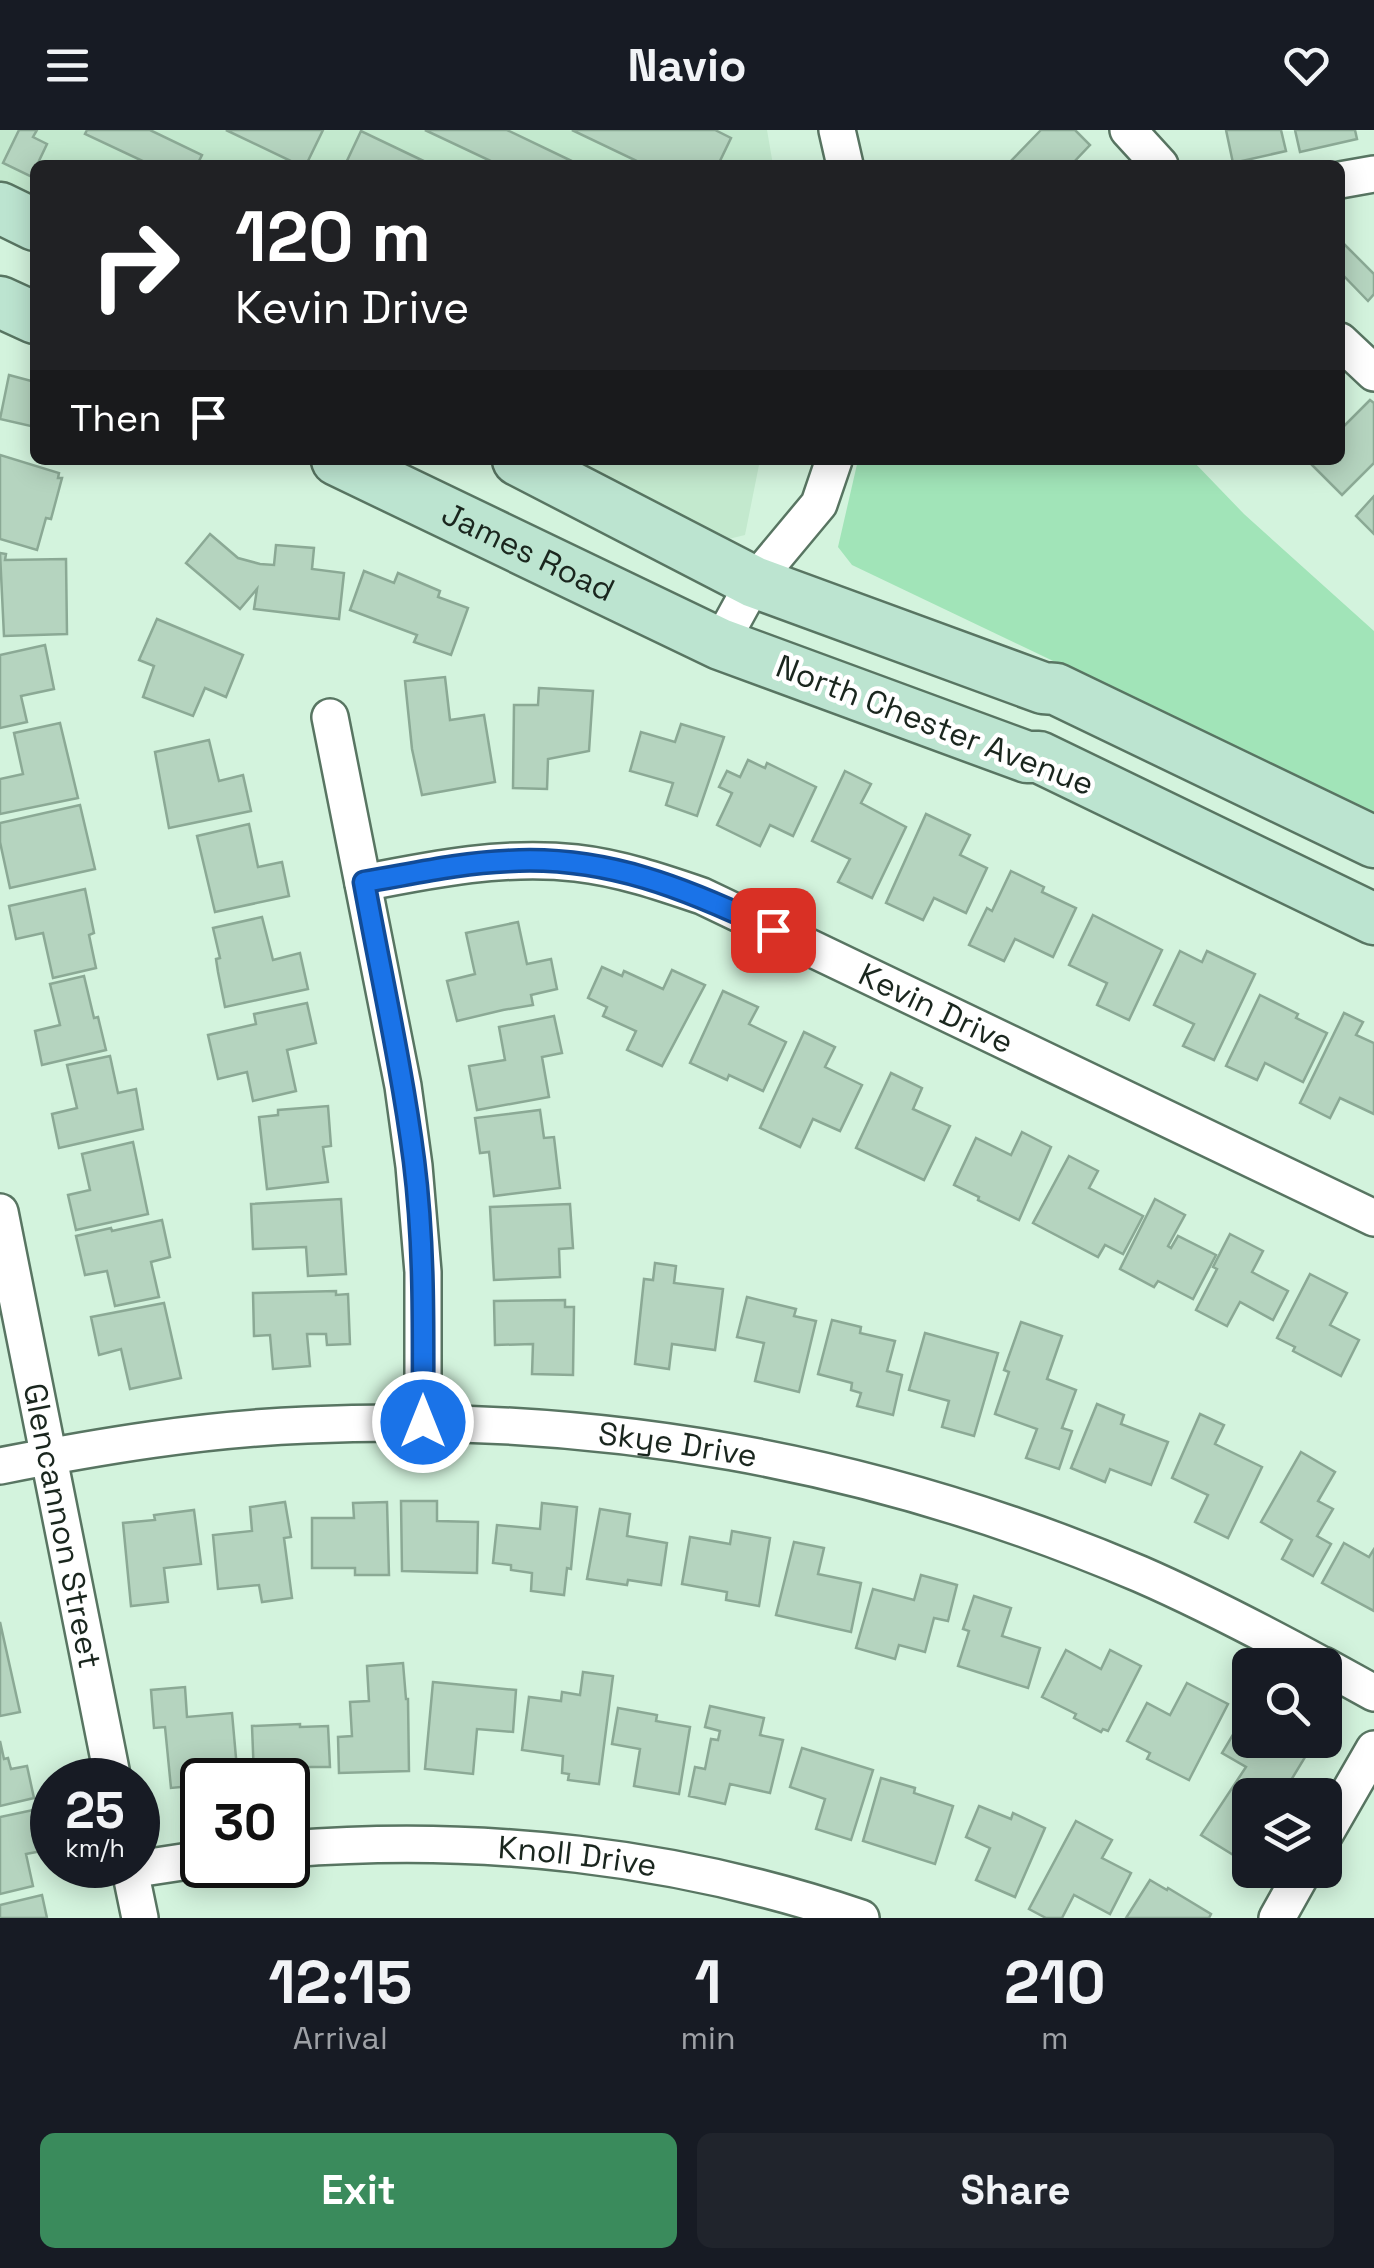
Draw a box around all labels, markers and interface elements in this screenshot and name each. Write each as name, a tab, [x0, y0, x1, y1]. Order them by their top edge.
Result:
text: Navio	[627, 37, 747, 94]
icon: menu	[40, 38, 95, 93]
icon: heart	[1279, 38, 1334, 93]
text: 120 m	[235, 192, 431, 281]
icon: right	[70, 200, 200, 330]
text: Kevin Drive	[235, 279, 470, 336]
icon: arrive	[181, 390, 236, 445]
text: Then	[70, 394, 161, 442]
street label: James Road	[435, 493, 621, 610]
street label: North Chester Avenue	[770, 646, 1100, 804]
pin	[731, 888, 816, 973]
icon: arrive	[746, 903, 801, 958]
street label: Kevin Drive	[852, 954, 1020, 1062]
position arrow	[371, 1370, 475, 1474]
street label: Glencannon Street	[15, 1380, 110, 1672]
street label: Skye Drive	[596, 1413, 761, 1476]
map controls	[1232, 1648, 1342, 1888]
button: search	[1232, 1648, 1342, 1758]
speed limit sign: 30	[180, 1758, 310, 1888]
button: layers	[1232, 1778, 1342, 1888]
text: 25	[65, 1779, 125, 1843]
street label: Knoll Drive	[497, 1827, 660, 1885]
text: km/h	[65, 1832, 125, 1864]
text: 12:15	[268, 1944, 412, 2021]
text: 1	[694, 1944, 722, 2021]
text: 210	[1004, 1944, 1106, 2021]
text: Arrival	[293, 2018, 388, 2058]
text: min	[681, 2018, 736, 2058]
text: m	[1041, 2018, 1069, 2058]
button: Exit	[40, 2133, 677, 2248]
button: Share	[697, 2133, 1334, 2248]

